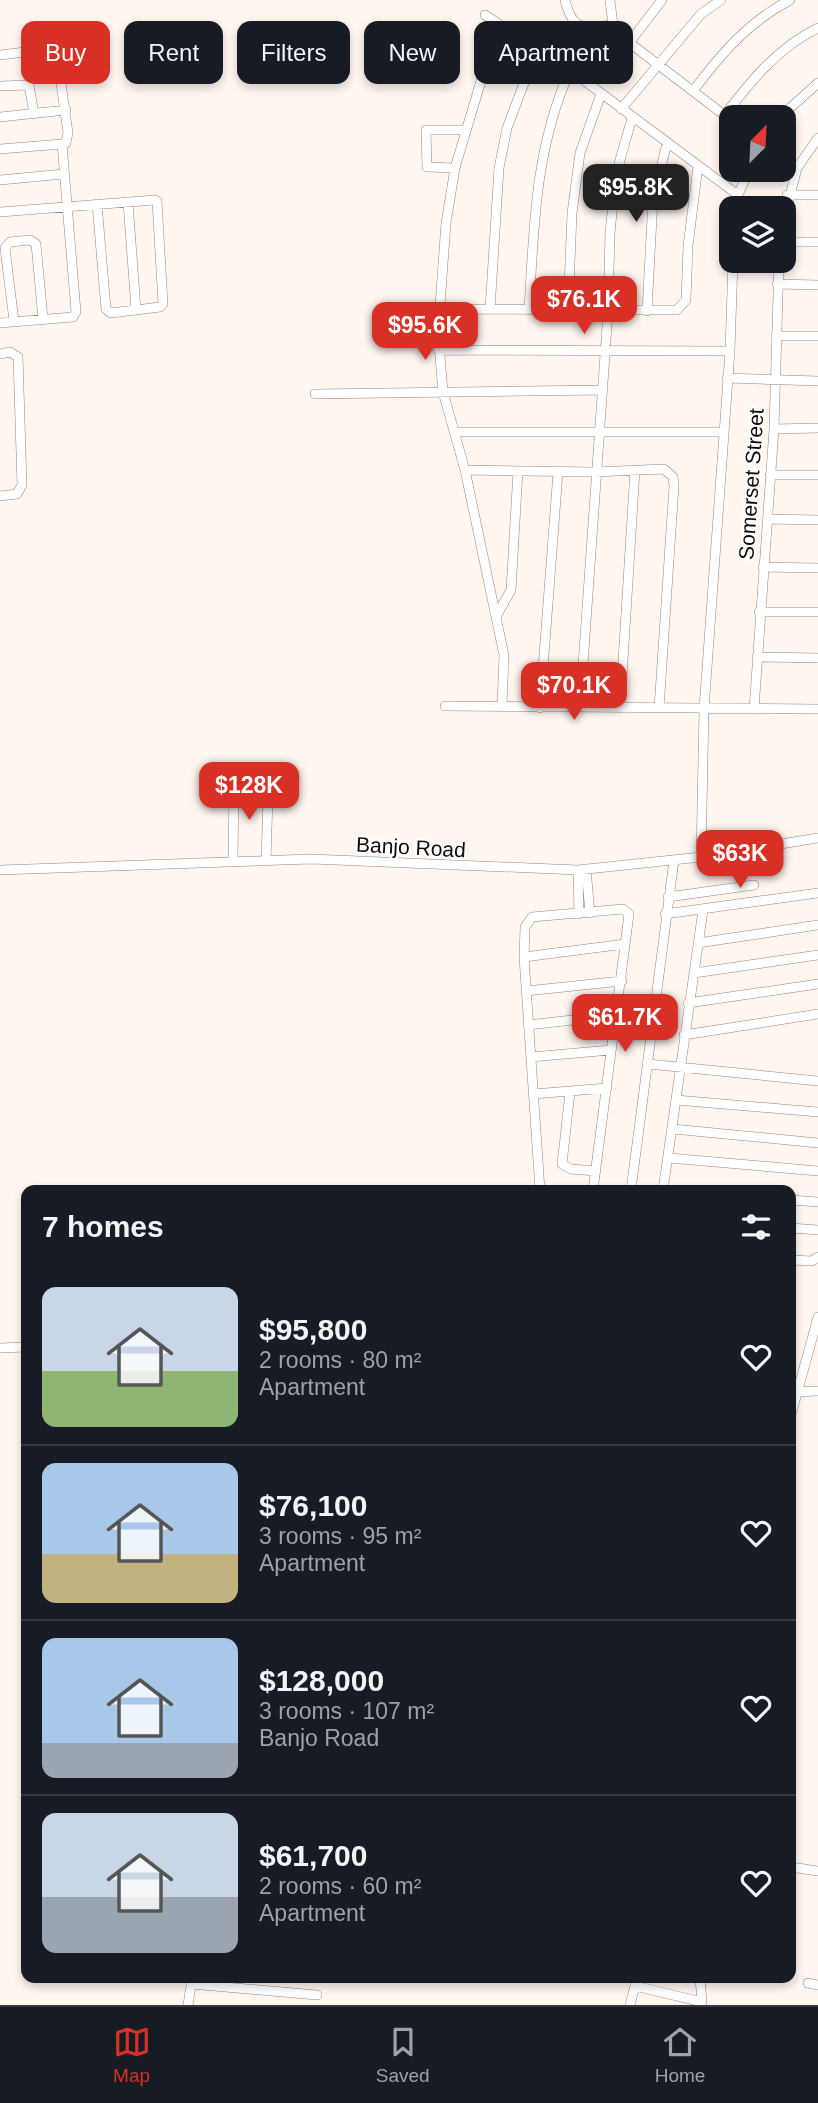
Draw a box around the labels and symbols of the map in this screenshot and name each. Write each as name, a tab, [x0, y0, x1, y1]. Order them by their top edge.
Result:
north arrow	[719, 105, 796, 182]
pin: $95.8K	[579, 164, 693, 224]
pin: $76.1K	[527, 276, 641, 336]
pin: $95.6K	[368, 302, 482, 362]
street label: Somerset Street	[734, 407, 768, 560]
pin: $70.1K	[517, 662, 631, 722]
pin: $128K	[200, 762, 298, 822]
pin: $63K	[699, 830, 781, 890]
street label: Banjo Road	[356, 833, 466, 861]
pin: $61.7K	[568, 995, 682, 1054]

